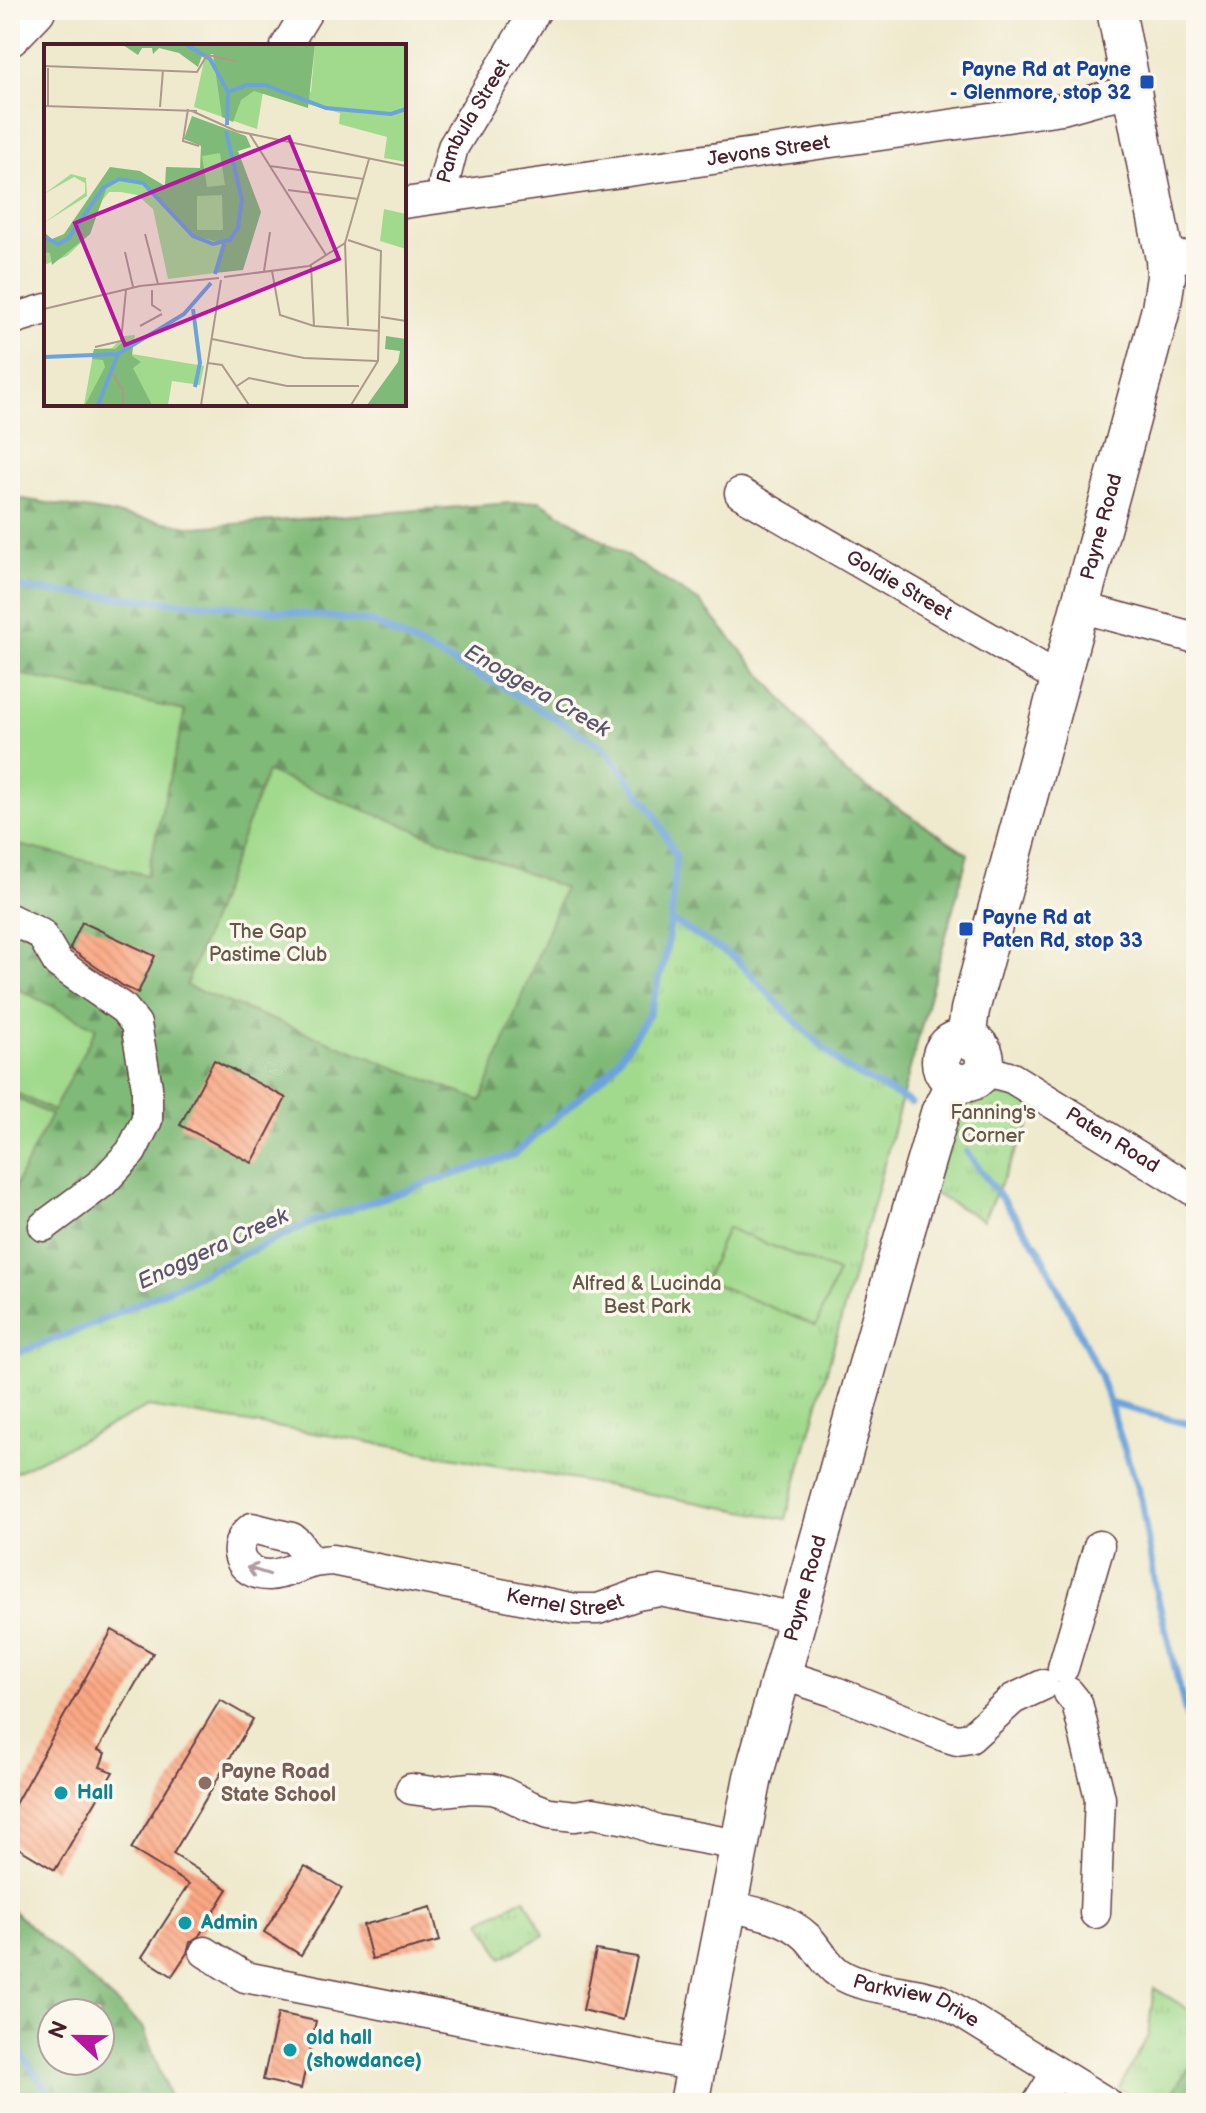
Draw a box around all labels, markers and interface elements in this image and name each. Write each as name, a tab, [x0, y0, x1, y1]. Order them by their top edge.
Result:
inset map	[44, 44, 406, 406]
street label: Pambula Street	[432, 55, 515, 186]
place label: Payne Rd at Payne - Glenmore, stop 32	[950, 58, 1131, 105]
marker: Payne Rd at Payne - Glenmore, stop 32	[1138, 73, 1156, 91]
street label: Jevons Street	[705, 130, 831, 172]
street label: Payne Road	[1076, 471, 1128, 583]
street label: Goldie Street	[842, 545, 956, 626]
water label: Enoggera Creek	[460, 638, 615, 744]
place label: Payne Rd at Paten Rd, stop 33	[982, 906, 1143, 953]
park label: The Gap Pastime Club	[209, 920, 327, 967]
marker: Payne Rd at Paten Rd, stop 33	[957, 920, 975, 938]
park label: Fanning's Corner	[950, 1101, 1036, 1148]
street label: Paten Road	[1061, 1102, 1163, 1178]
water label: Enoggera Creek	[133, 1202, 294, 1296]
park label: Alfred & Lucinda Best Park	[572, 1272, 722, 1319]
street label: Payne Road	[779, 1533, 832, 1644]
one-way arrow	[246, 1563, 271, 1577]
street label: Kernel Street	[504, 1583, 627, 1621]
place label: Payne Road State School	[221, 1760, 336, 1807]
marker: Payne Road State School	[196, 1774, 214, 1792]
place label: Hall	[77, 1781, 113, 1805]
marker: Hall	[52, 1784, 70, 1802]
place label: Admin	[200, 1911, 258, 1935]
marker: Admin	[176, 1914, 194, 1932]
street label: Parkview Drive	[850, 1969, 984, 2033]
north arrow	[36, 1997, 116, 2077]
text: N	[43, 2017, 74, 2043]
place label: old hall (showdance)	[306, 2026, 422, 2073]
marker: old hall (showdance)	[281, 2041, 299, 2059]

